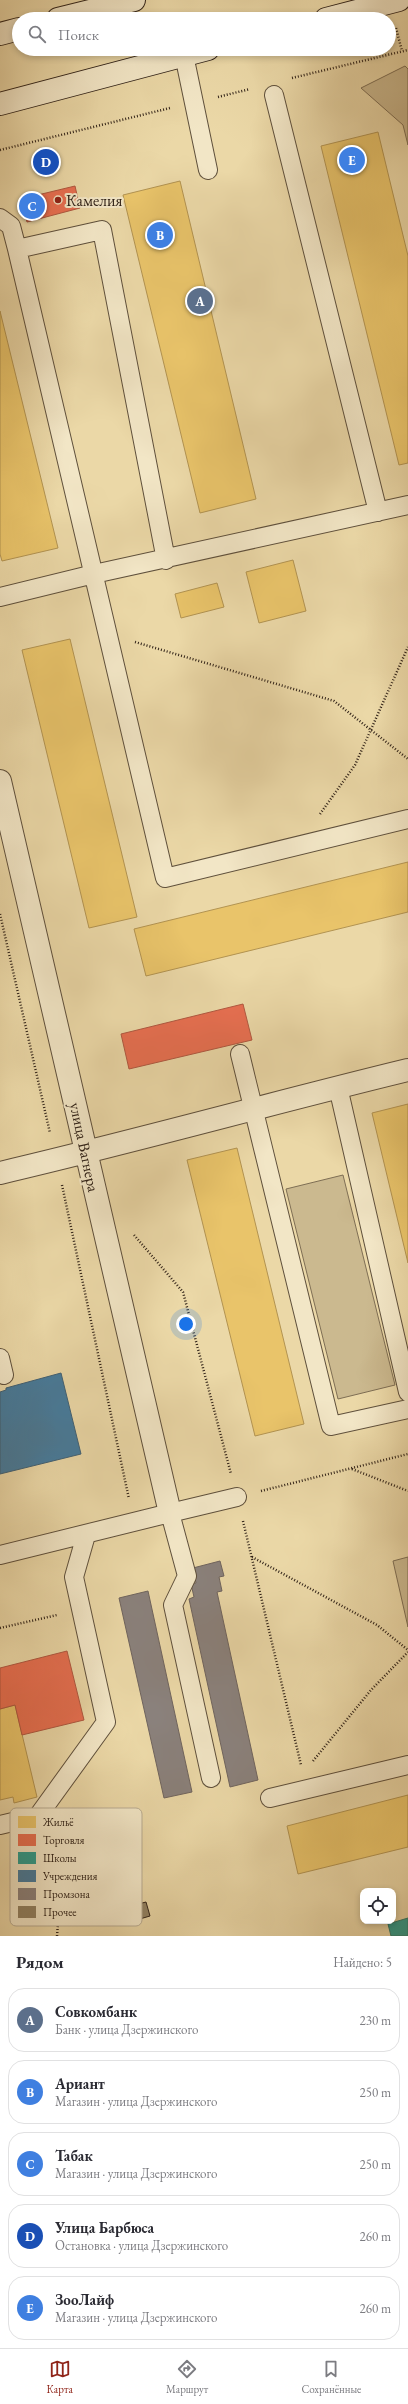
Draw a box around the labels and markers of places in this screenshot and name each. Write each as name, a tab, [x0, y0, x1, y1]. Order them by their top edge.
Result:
pin: E	[339, 145, 365, 175]
pin: D	[33, 147, 59, 177]
place label: Камелия	[66, 190, 123, 211]
pin: C	[19, 191, 45, 221]
marker: Камелия	[53, 195, 63, 205]
pin: B	[147, 220, 173, 250]
pin: A	[187, 286, 213, 316]

